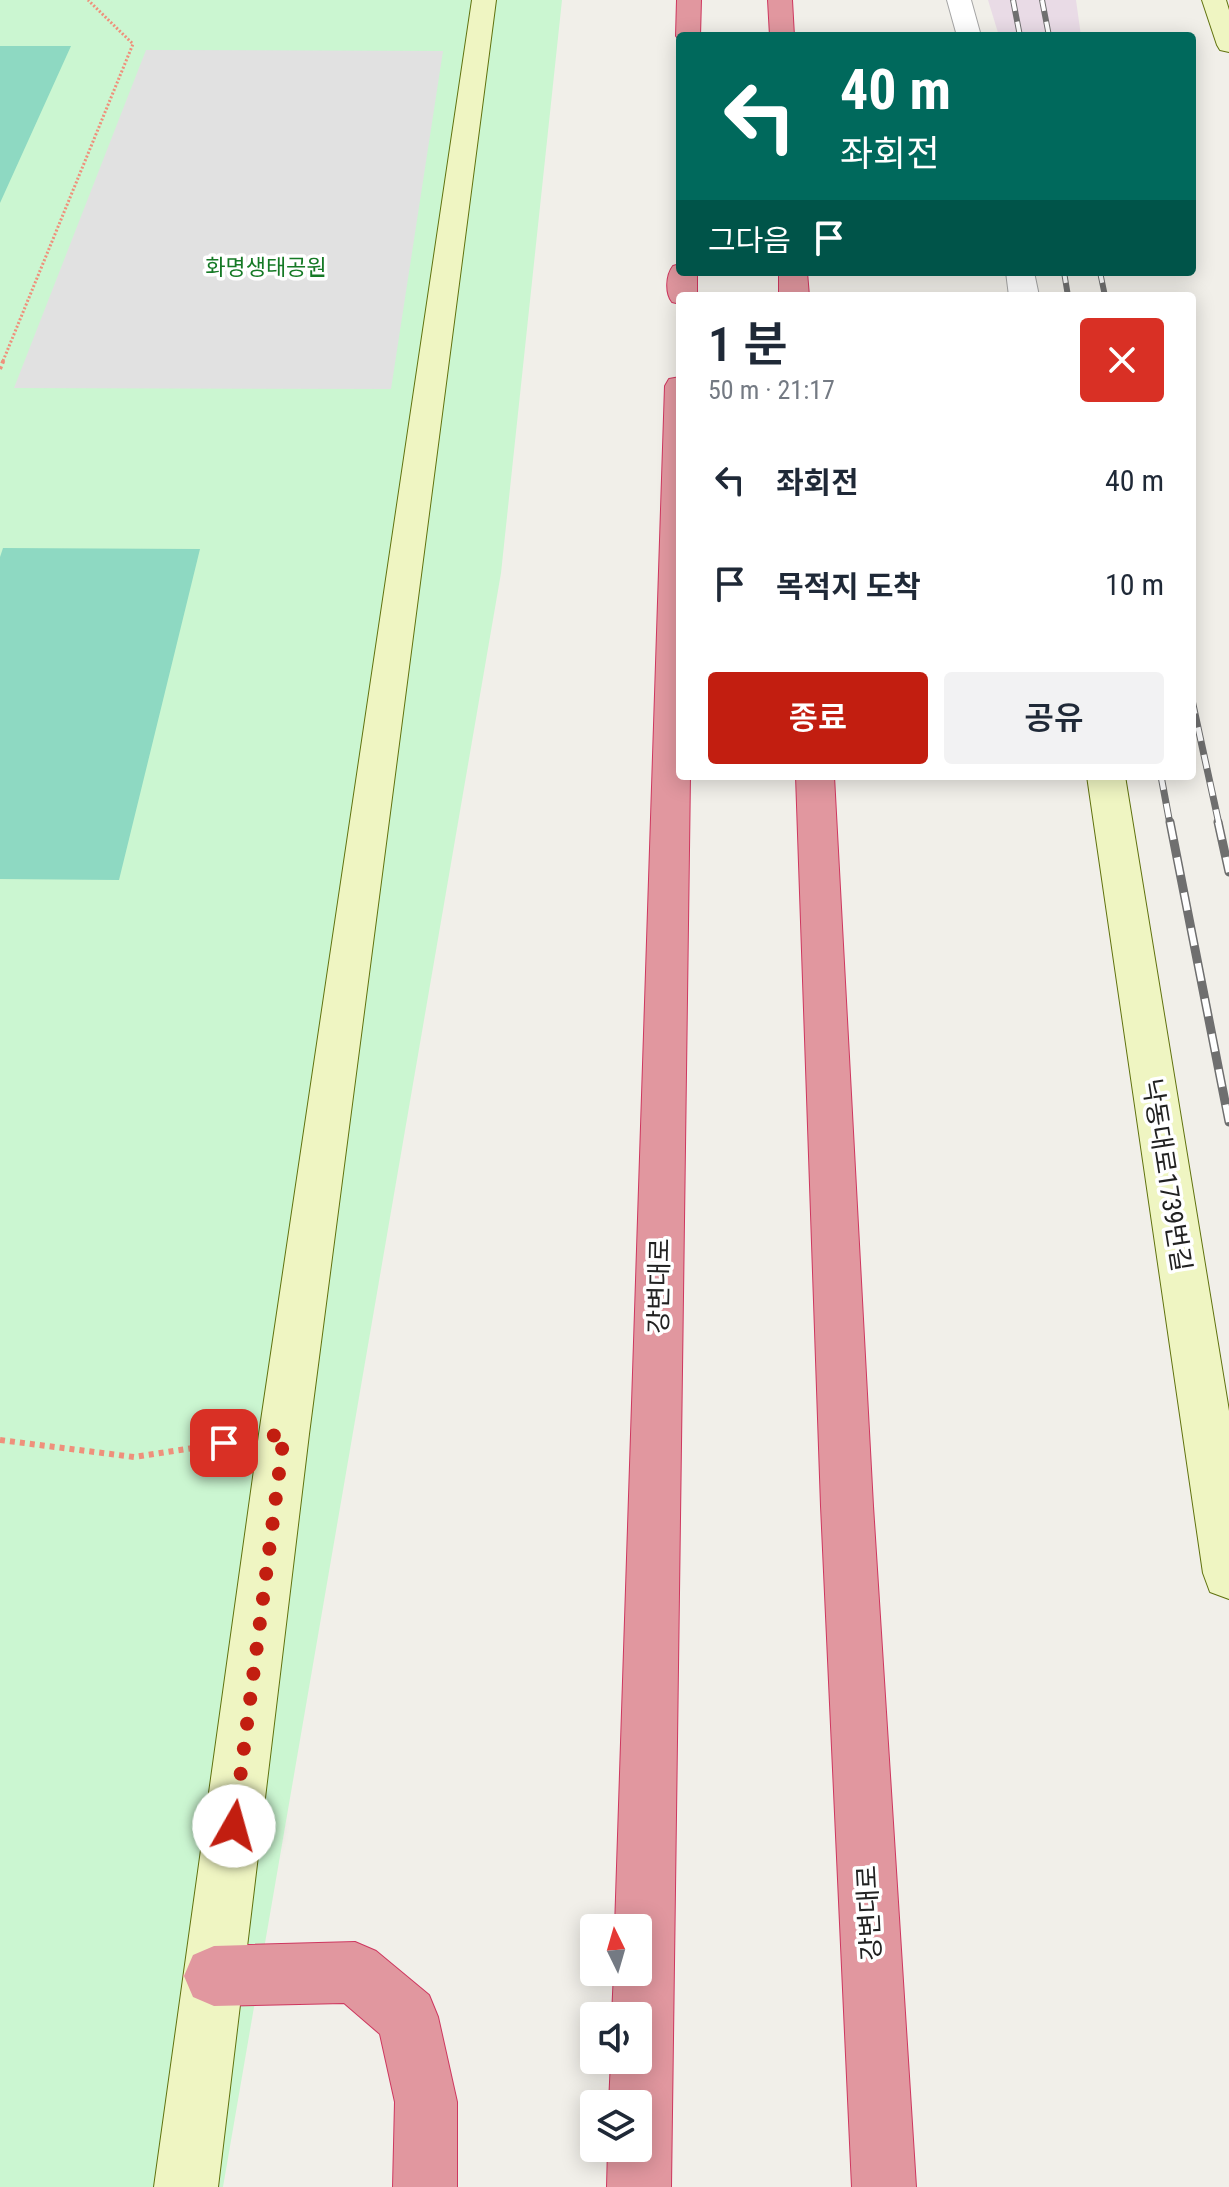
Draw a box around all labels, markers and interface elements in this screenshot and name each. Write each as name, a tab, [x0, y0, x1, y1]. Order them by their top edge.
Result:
text: 40 m	[840, 57, 951, 123]
icon: left	[708, 64, 812, 168]
text: 좌회전	[840, 133, 939, 175]
icon: arrive	[807, 216, 851, 260]
text: 그다음	[708, 223, 791, 258]
park label: 화명생태공원	[205, 255, 327, 280]
text: 1 분	[708, 316, 787, 373]
button: close	[1080, 318, 1164, 402]
text: 50 m · 21:17	[708, 375, 835, 405]
icon: left	[708, 458, 752, 502]
text: 40 m	[1105, 463, 1164, 498]
text: 좌회전	[776, 465, 859, 500]
icon: arrive	[708, 562, 752, 606]
text: 10 m	[1105, 567, 1164, 602]
text: 목적지 도착	[776, 569, 921, 604]
button: 종료	[708, 672, 928, 764]
button: 공유	[944, 672, 1164, 764]
street label: 낙동대로1739번길	[1137, 1076, 1197, 1274]
street label: 강변대로	[643, 1238, 675, 1334]
pin	[190, 1409, 258, 1477]
icon: arrive	[202, 1421, 246, 1465]
position arrow	[192, 1784, 276, 1868]
street label: 강변대로	[852, 1864, 886, 1962]
north arrow	[580, 1914, 652, 1986]
map controls	[580, 1914, 652, 2162]
button: sound	[580, 2002, 652, 2074]
button: layers	[580, 2090, 652, 2162]

